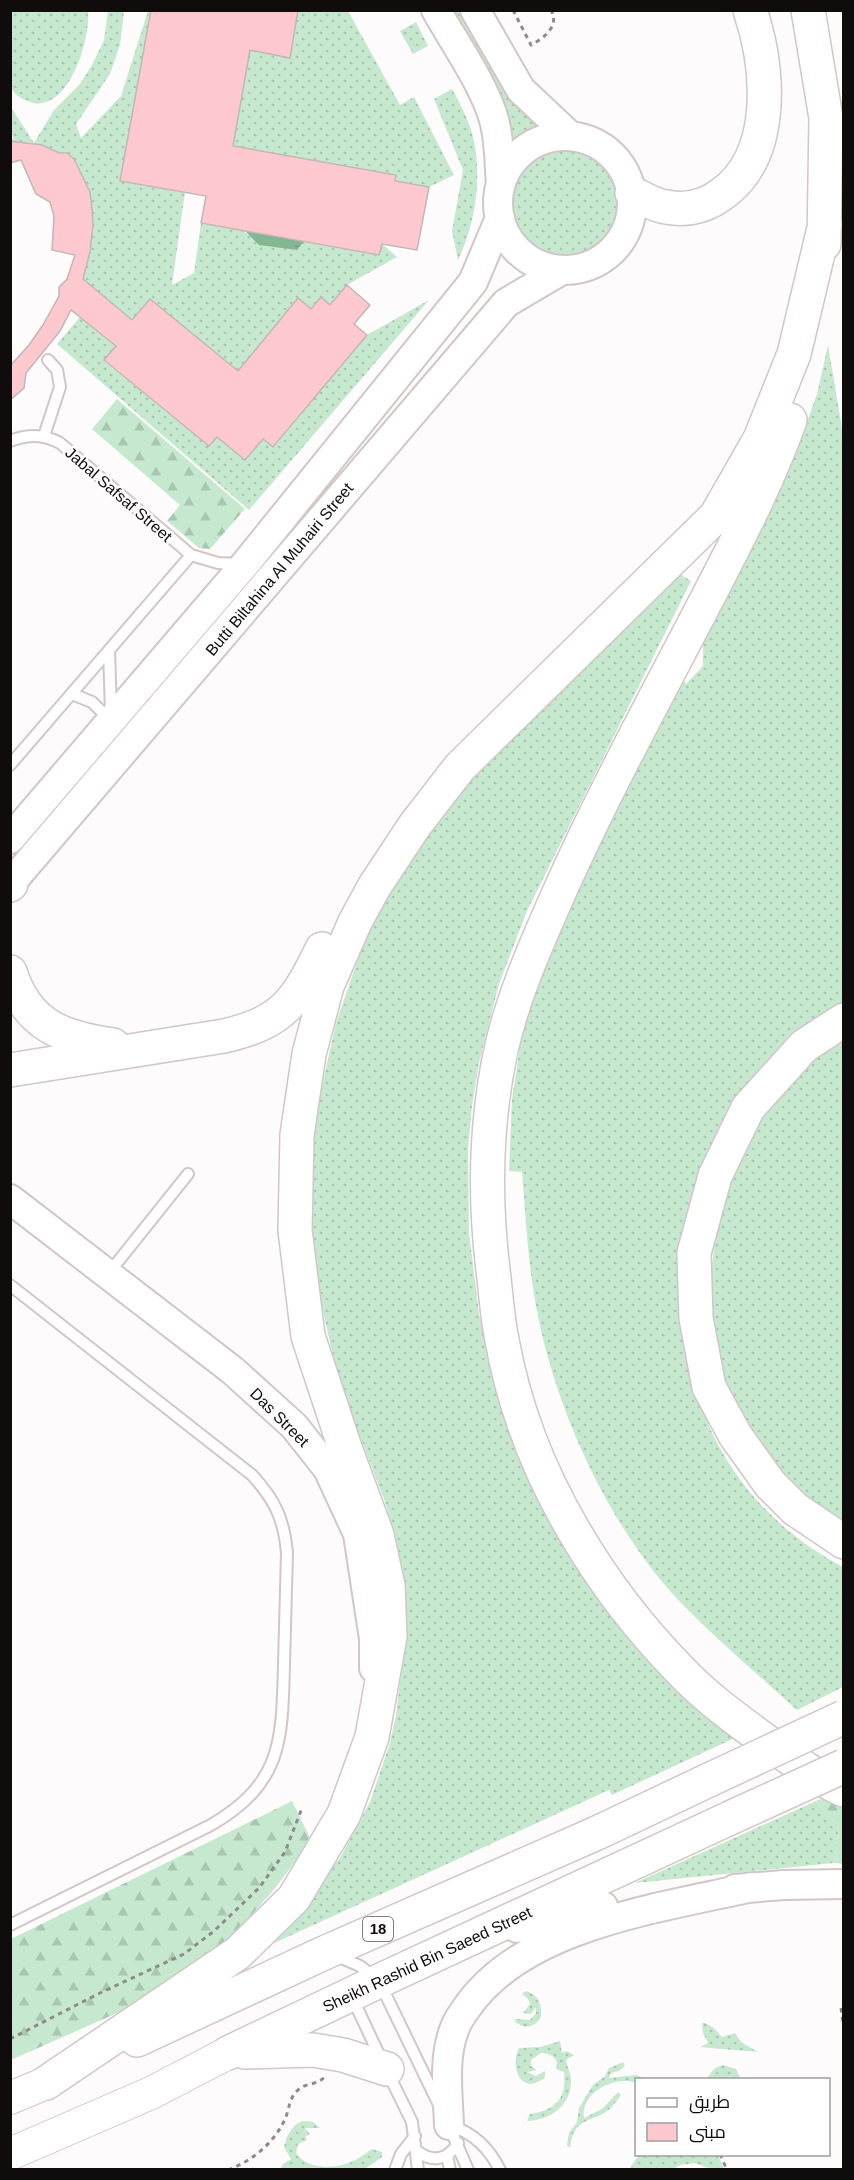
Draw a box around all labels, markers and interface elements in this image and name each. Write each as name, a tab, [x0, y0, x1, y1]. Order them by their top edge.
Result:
street label: Jabal Safsaf Street	[62, 444, 176, 546]
street label: Butti Biltahina Al Muhairi Street	[202, 479, 357, 659]
street label: Das Street	[247, 1385, 313, 1450]
street label: Sheikh Rashid Bin Saeed Street	[320, 1903, 535, 2015]
road number: 18	[363, 1917, 393, 1941]
legend	[635, 2078, 830, 2156]
text: طريق	[689, 2092, 730, 2114]
text: مبنى	[689, 2122, 726, 2143]

